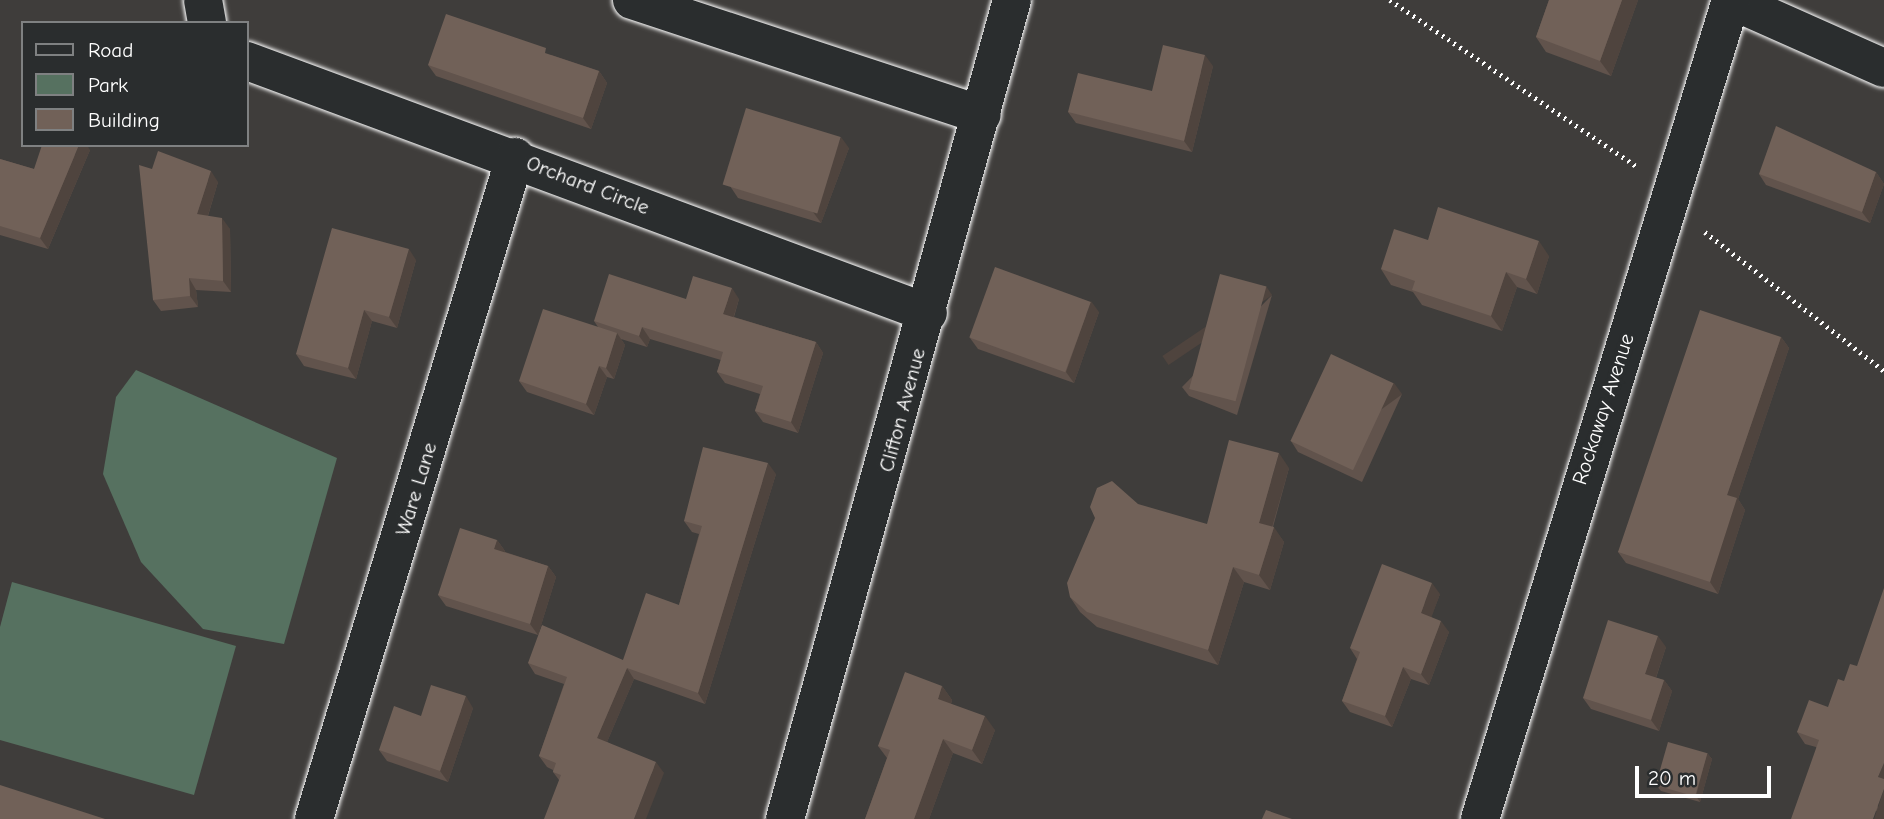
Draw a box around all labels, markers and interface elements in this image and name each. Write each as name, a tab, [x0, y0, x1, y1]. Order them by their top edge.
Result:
legend	[21, 21, 248, 147]
text: Road	[88, 38, 133, 62]
text: Park	[88, 73, 128, 97]
text: Building	[88, 108, 160, 132]
street label: Orchard Circle	[523, 150, 653, 220]
street label: Rockaway Avenue	[1567, 330, 1639, 488]
street label: Clifton Avenue	[873, 345, 931, 475]
street label: Ware Lane	[390, 439, 442, 539]
scale bar	[1639, 752, 1776, 796]
text: 20 m	[1648, 766, 1696, 790]

